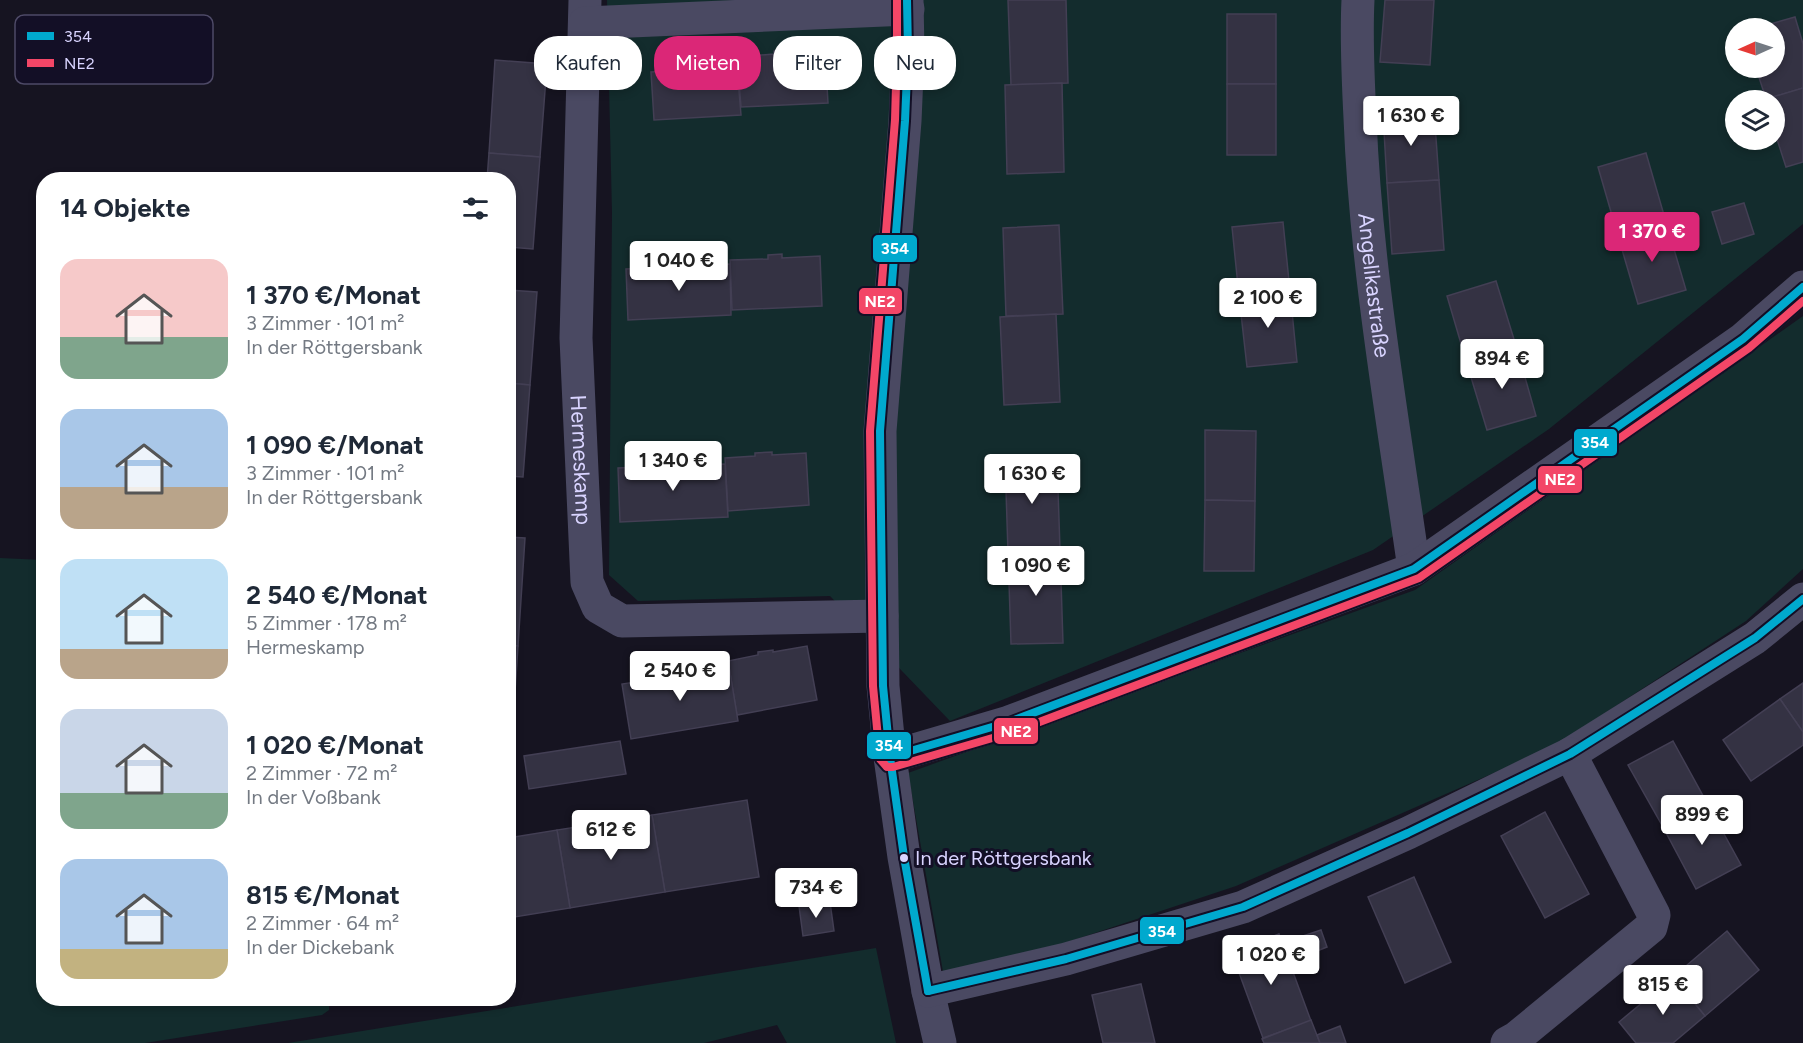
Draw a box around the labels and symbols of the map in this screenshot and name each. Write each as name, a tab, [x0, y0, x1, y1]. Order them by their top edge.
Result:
legend	[15, 15, 213, 84]
north arrow	[1725, 18, 1785, 78]
text: 354	[64, 27, 92, 46]
text: NE2	[64, 54, 95, 73]
pin: 1 630 €	[1356, 96, 1466, 147]
street label: Angelikastraße	[1353, 212, 1397, 359]
pin: 1 370 €	[1597, 212, 1707, 263]
line badge: 354	[872, 234, 918, 263]
text: 354	[881, 239, 909, 258]
pin: 1 040 €	[624, 241, 734, 292]
pin: 2 100 €	[1213, 278, 1323, 329]
line badge: NE2	[858, 287, 903, 315]
text: NE2	[864, 292, 896, 311]
pin: 894 €	[1460, 339, 1544, 390]
street label: Hermeskamp	[565, 394, 598, 526]
line badge: 354	[1573, 428, 1618, 457]
text: 354	[1581, 433, 1609, 452]
pin: 1 340 €	[618, 441, 728, 492]
pin: 1 630 €	[977, 454, 1087, 505]
line badge: NE2	[1537, 465, 1583, 494]
text: NE2	[1544, 470, 1576, 489]
pin: 1 090 €	[981, 546, 1091, 597]
pin: 2 540 €	[625, 651, 735, 702]
line badge: NE2	[993, 717, 1039, 745]
text: NE2	[1000, 722, 1032, 741]
line badge: 354	[866, 731, 912, 760]
text: 354	[875, 736, 903, 755]
pin: 899 €	[1660, 795, 1744, 846]
pin: 612 €	[569, 810, 653, 861]
place label: In der Röttgersbank	[915, 846, 1092, 870]
marker: In der Röttgersbank	[898, 852, 910, 864]
pin: 734 €	[774, 868, 858, 919]
line badge: 354	[1139, 916, 1185, 945]
text: 354	[1148, 922, 1176, 941]
pin: 1 020 €	[1216, 935, 1326, 986]
pin: 815 €	[1621, 965, 1705, 1016]

